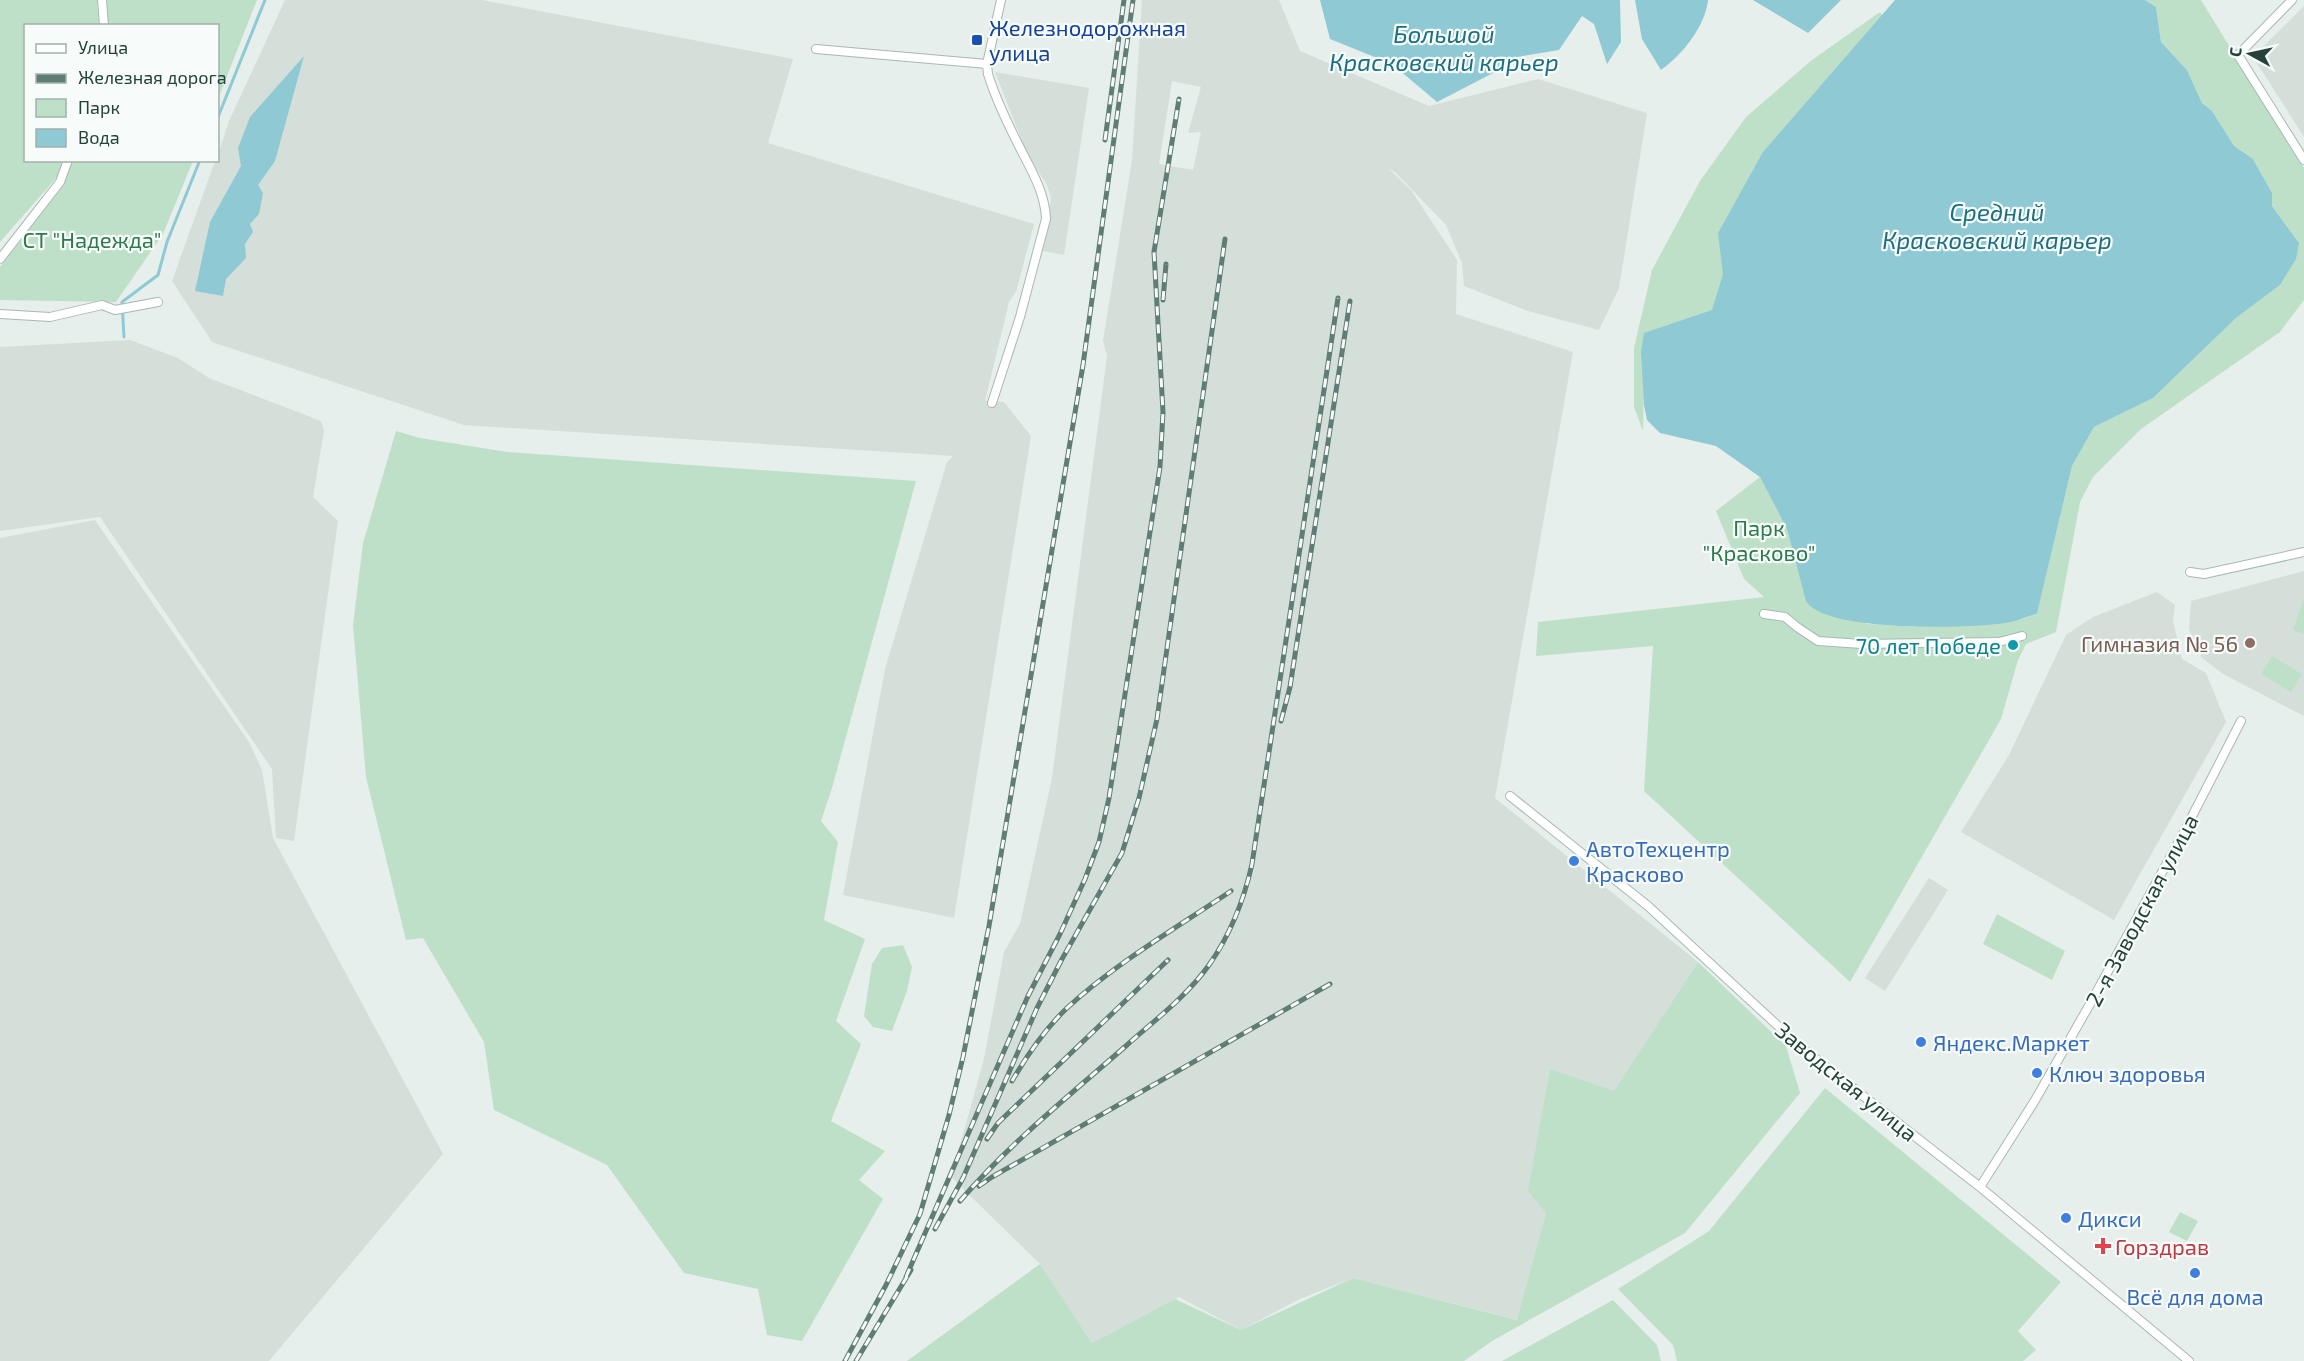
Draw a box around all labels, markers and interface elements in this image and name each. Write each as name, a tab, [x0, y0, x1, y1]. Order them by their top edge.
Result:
place label: Железнодорожная улица	[989, 14, 1186, 66]
water label: Большой Красковский карьер	[1329, 19, 1559, 76]
legend	[24, 24, 219, 162]
north arrow	[2220, 24, 2280, 84]
marker: Железнодорожная улица	[970, 33, 984, 47]
text: Улица	[78, 36, 128, 58]
text: С	[2225, 46, 2245, 58]
text: Железная дорога	[78, 66, 227, 88]
text: Парк	[78, 96, 120, 118]
text: Вода	[78, 126, 120, 148]
water label: Средний Красковский карьер	[1882, 197, 2112, 254]
park label: СТ "Надежда"	[22, 226, 162, 252]
park label: Парк "Красково"	[1702, 514, 1816, 565]
place label: Гимназия № 56	[2081, 630, 2238, 656]
place label: 70 лет Победе	[1856, 632, 2001, 658]
marker: Гимназия № 56	[2243, 636, 2257, 650]
marker: 70 лет Победе	[2006, 638, 2020, 652]
street label: 2-я Заводская улица	[2079, 810, 2204, 1011]
place label: АвтоТехцентр Красково	[1586, 835, 1730, 886]
marker: АвтоТехцентр Красково	[1567, 854, 1581, 868]
street label: Заводская улица	[1770, 1016, 1923, 1147]
place label: Яндекс.Маркет	[1933, 1029, 2090, 1055]
marker: Яндекс.Маркет	[1914, 1035, 1928, 1049]
place label: Ключ здоровья	[2049, 1060, 2206, 1086]
marker: Ключ здоровья	[2030, 1066, 2044, 1080]
place label: Дикси	[2078, 1205, 2142, 1231]
marker: Дикси	[2059, 1211, 2073, 1225]
place label: Горздрав	[2115, 1233, 2209, 1259]
marker: Горздрав	[2096, 1239, 2110, 1253]
marker: Всё для дома	[2188, 1266, 2202, 1280]
place label: Всё для дома	[2126, 1283, 2264, 1309]

